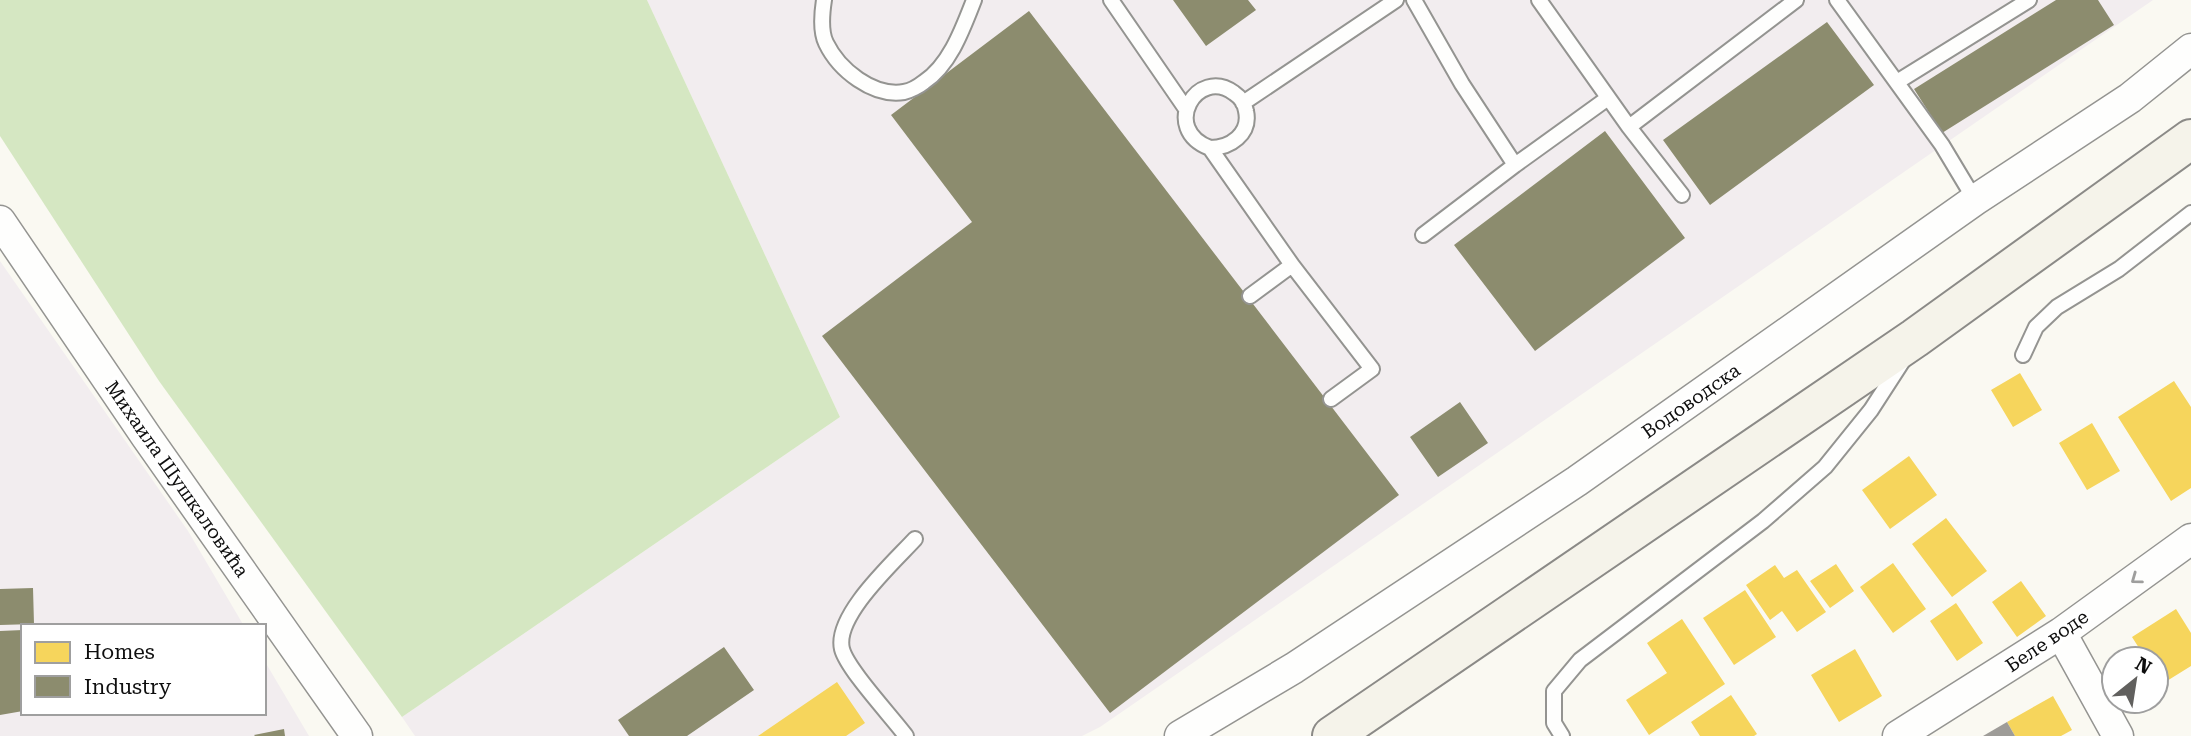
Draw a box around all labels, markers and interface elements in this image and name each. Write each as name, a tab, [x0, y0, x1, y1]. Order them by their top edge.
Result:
street label: Водоводска	[1637, 358, 1745, 443]
street label: Михаила Шушкаловића	[100, 376, 254, 582]
one-way arrow	[2131, 571, 2144, 583]
street label: Беле воде	[2001, 605, 2093, 677]
legend	[21, 624, 266, 715]
text: Homes	[84, 640, 155, 664]
north arrow	[2100, 645, 2170, 715]
text: N	[2131, 652, 2156, 680]
text: Industry	[84, 675, 172, 699]

